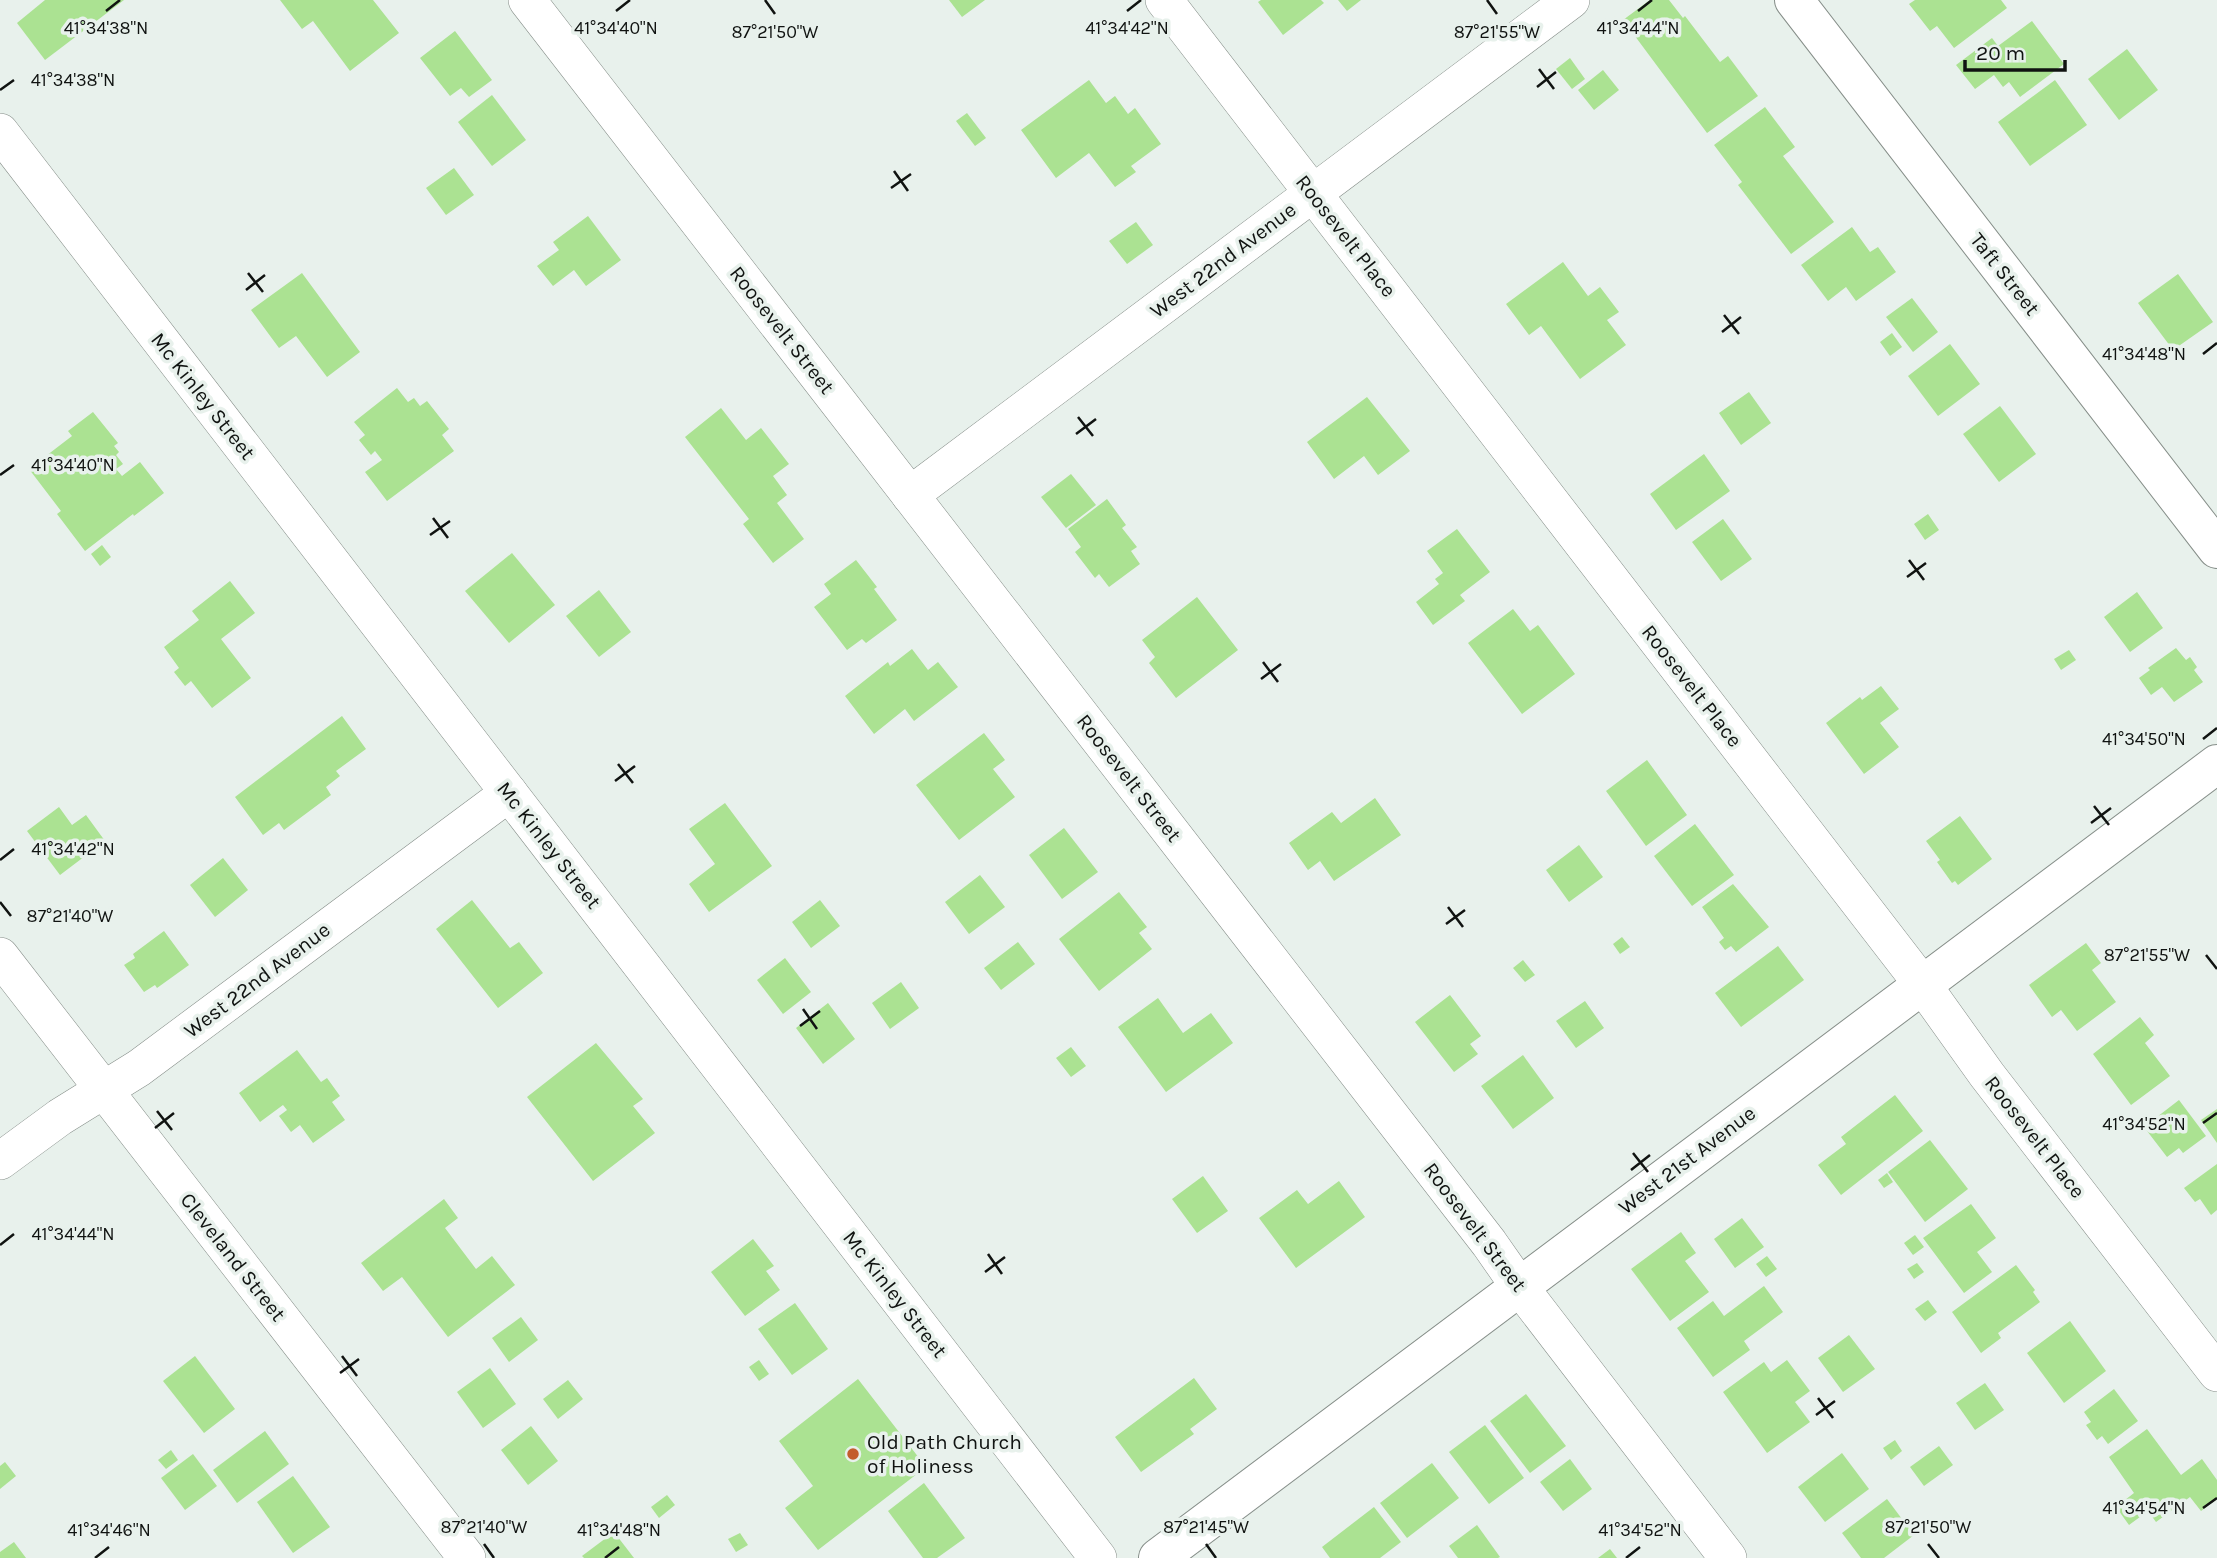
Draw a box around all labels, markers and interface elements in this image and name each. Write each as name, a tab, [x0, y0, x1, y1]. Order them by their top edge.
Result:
text: 41°34'38"N	[64, 17, 148, 39]
text: 41°34'40"N	[574, 17, 658, 39]
text: 41°34'42"N	[1085, 17, 1169, 39]
text: 41°34'44"N	[1596, 17, 1680, 39]
text: 87°21'50"W	[732, 21, 818, 43]
text: 87°21'55"W	[1454, 21, 1540, 43]
scale bar	[1965, 28, 2065, 72]
text: 20 m	[1976, 41, 2025, 65]
text: 41°34'38"N	[31, 69, 115, 91]
street label: Roosevelt Place	[1291, 170, 1401, 302]
street label: West 22nd Avenue	[1145, 197, 1301, 323]
street label: Taft Street	[1965, 228, 2045, 320]
street label: Roosevelt Street	[725, 261, 839, 399]
street label: Mc Kinley Street	[146, 328, 260, 464]
text: 41°34'48"N	[2102, 343, 2186, 365]
text: 41°34'40"N	[31, 454, 115, 476]
street label: Roosevelt Place	[1637, 620, 1747, 752]
street label: Roosevelt Street	[1072, 709, 1186, 847]
text: 41°34'50"N	[2102, 728, 2186, 750]
street label: Mc Kinley Street	[492, 777, 606, 913]
text: 41°34'42"N	[31, 838, 115, 860]
text: 87°21'40"W	[27, 905, 113, 927]
street label: West 22nd Avenue	[179, 917, 335, 1043]
text: 87°21'55"W	[2104, 944, 2190, 966]
street label: Roosevelt Place	[1980, 1071, 2090, 1203]
street label: West 21st Avenue	[1614, 1101, 1760, 1219]
text: 41°34'52"N	[2102, 1113, 2186, 1135]
street label: Roosevelt Street	[1419, 1158, 1531, 1296]
street label: Cleveland Street	[176, 1188, 291, 1326]
text: 41°34'44"N	[31, 1223, 115, 1245]
street label: Mc Kinley Street	[838, 1226, 952, 1362]
place label: Old Path Church of Holiness	[867, 1430, 1022, 1478]
marker: Old Path Church of Holiness	[845, 1446, 861, 1462]
text: 41°34'54"N	[2102, 1497, 2186, 1519]
text: 87°21'40"W	[441, 1516, 527, 1538]
text: 87°21'45"W	[1163, 1516, 1249, 1538]
text: 87°21'50"W	[1885, 1516, 1971, 1538]
text: 41°34'46"N	[67, 1519, 151, 1541]
text: 41°34'48"N	[577, 1519, 661, 1541]
text: 41°34'52"N	[1598, 1519, 1682, 1541]

